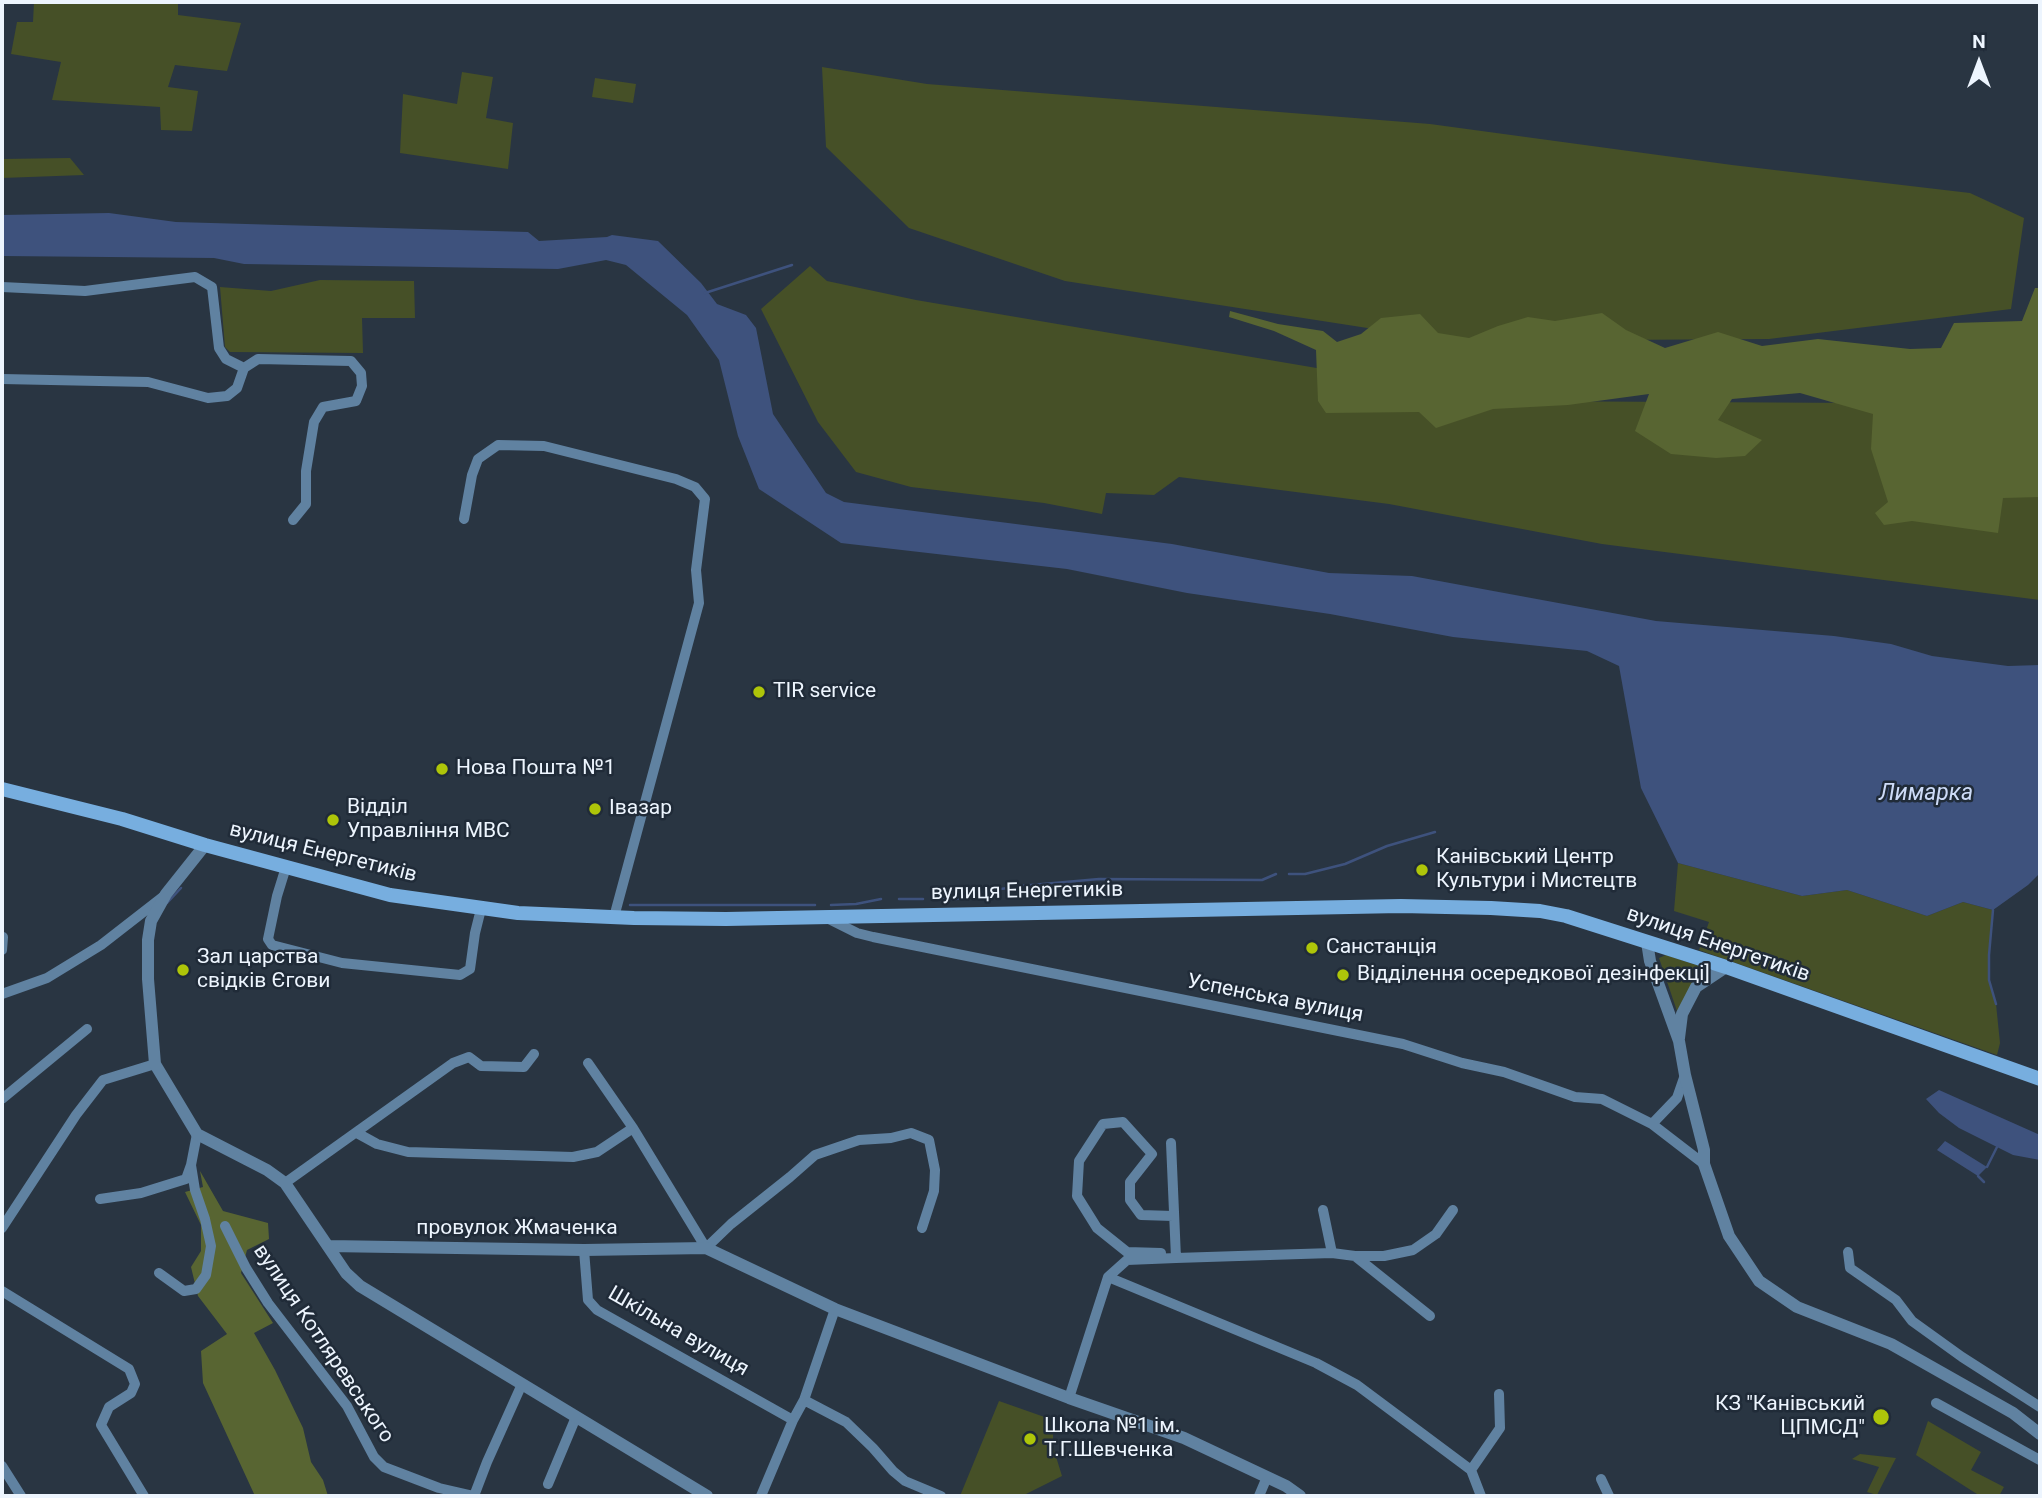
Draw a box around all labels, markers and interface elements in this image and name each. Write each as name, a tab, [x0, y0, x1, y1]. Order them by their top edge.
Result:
north arrow	[1944, 28, 2014, 98]
text: N	[1972, 30, 1986, 53]
place label: TIR service	[773, 679, 876, 705]
marker: TIR service	[751, 684, 767, 700]
place label: Нова Пошта №1	[456, 756, 616, 782]
marker: Нова Пошта №1	[434, 761, 450, 777]
water label: Лимарка	[1879, 780, 1973, 808]
place label: Відділ Управління МВС	[347, 795, 510, 845]
place label: Івазар	[609, 796, 672, 822]
marker: Івазар	[587, 801, 603, 817]
marker: Відділ Управління МВС	[325, 812, 341, 828]
street label: вулиця Енергетиків	[227, 818, 419, 888]
place label: Канівський Центр Культури і Мистецтв	[1436, 845, 1637, 895]
marker: Канівський Центр Культури і Мистецтв	[1414, 862, 1430, 878]
street label: вулиця Енергетиків	[931, 878, 1123, 906]
street label: вулиця Енергетиків	[1623, 902, 1813, 988]
place label: Санстанція	[1326, 935, 1437, 961]
marker: Санстанція	[1304, 940, 1320, 956]
place label: Зал царства свідків Єгови	[197, 945, 330, 995]
marker: Зал царства свідків Єгови	[175, 962, 191, 978]
place label: Відділення осередкової дезінфекці]	[1357, 962, 1710, 988]
marker: Відділення осередкової дезінфекці]	[1335, 967, 1351, 983]
street label: Успенська вулиця	[1185, 970, 1365, 1028]
street label: провулок Жмаченка	[416, 1216, 618, 1242]
street label: вулиця Котляревського	[247, 1240, 399, 1448]
street label: Шкільна вулиця	[603, 1282, 753, 1382]
place label: КЗ "Канівський ЦПМСД"	[1715, 1392, 1865, 1442]
marker: КЗ "Канівський ЦПМСД"	[1871, 1407, 1891, 1427]
place label: Школа №1 ім. Т.Г.Шевченка	[1044, 1414, 1180, 1464]
marker: Школа №1 ім. Т.Г.Шевченка	[1022, 1431, 1038, 1447]

